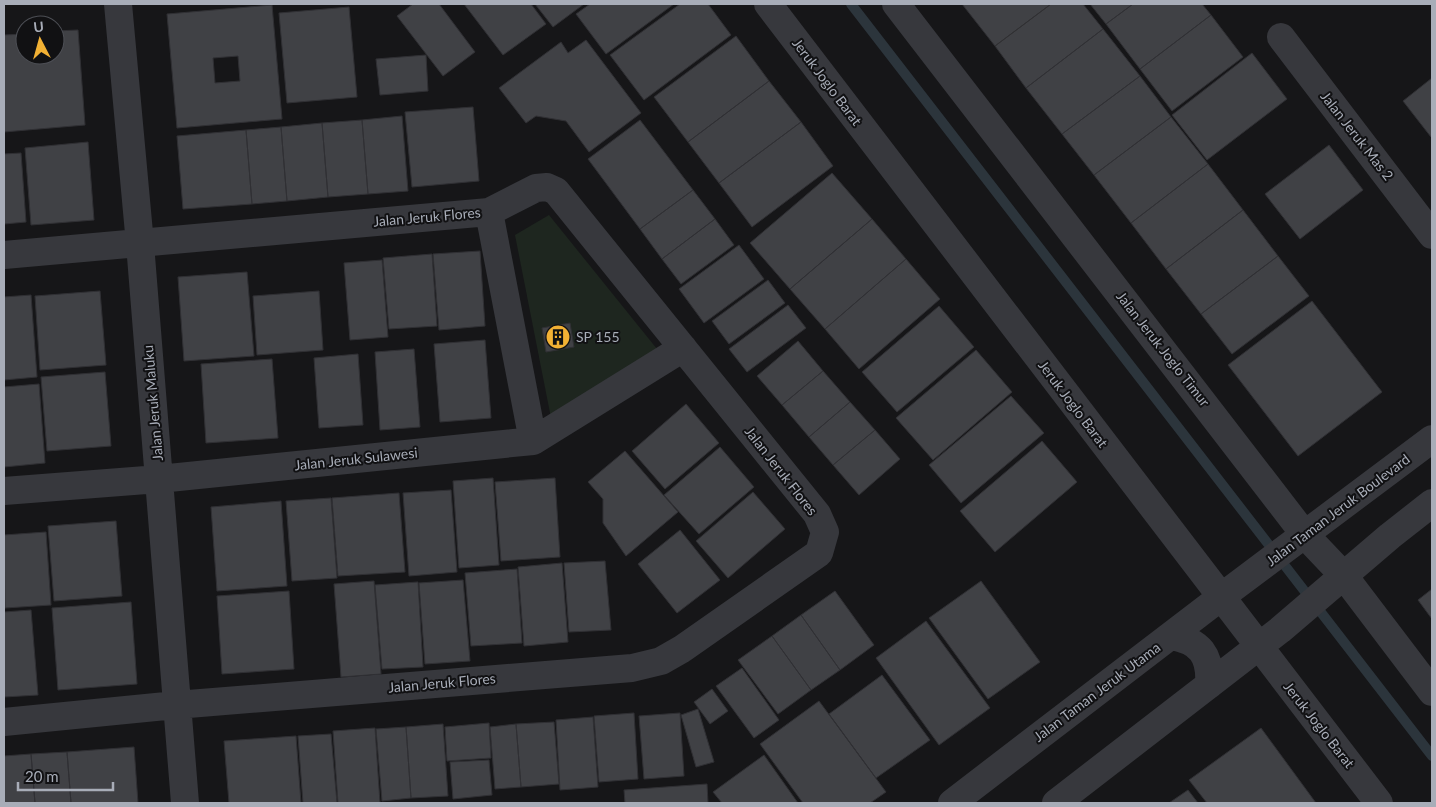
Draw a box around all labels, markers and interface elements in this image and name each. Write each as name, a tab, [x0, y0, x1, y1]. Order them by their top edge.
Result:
north arrow	[15, 15, 65, 65]
text: U	[33, 18, 45, 36]
street label: Jeruk Joglo Barat	[789, 35, 866, 129]
street label: Jalan Jeruk Mas 2	[1317, 88, 1397, 183]
street label: Jalan Jeruk Flores	[373, 203, 481, 230]
street label: Jalan Jeruk Joglo Timur	[1113, 288, 1214, 410]
building icon: SP 155	[545, 324, 571, 350]
place label: SP 155	[576, 328, 620, 345]
street label: Jalan Jeruk Maluku	[139, 344, 166, 462]
street label: Jeruk Joglo Barat	[1035, 357, 1112, 451]
street label: Jalan Jeruk Flores	[742, 423, 821, 518]
street label: Jalan Jeruk Sulawesi	[294, 444, 418, 473]
street label: Jalan Taman Jeruk Boulevard	[1263, 450, 1413, 569]
street label: Jalan Taman Jeruk Utama	[1030, 638, 1163, 745]
street label: Jalan Jeruk Flores	[388, 669, 496, 696]
street label: Jeruk Joglo Barat	[1280, 678, 1358, 771]
scale bar	[18, 760, 112, 792]
text: 20 m	[25, 767, 59, 785]

